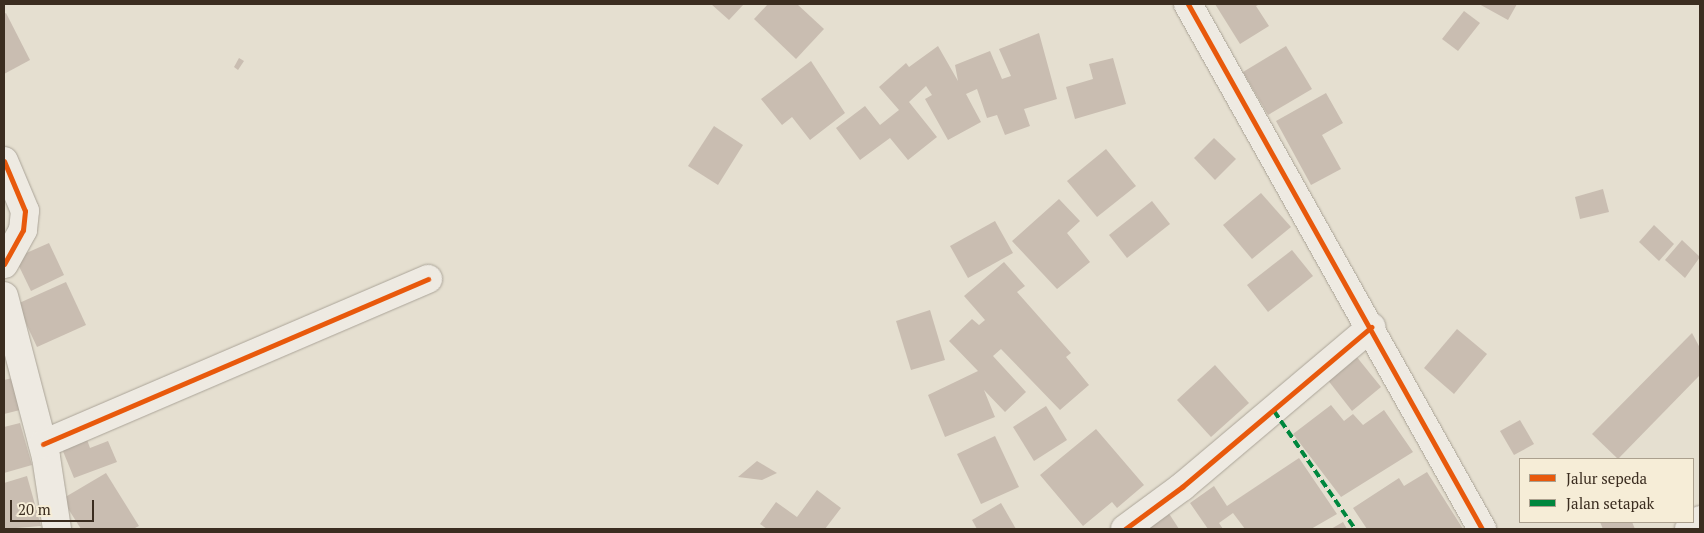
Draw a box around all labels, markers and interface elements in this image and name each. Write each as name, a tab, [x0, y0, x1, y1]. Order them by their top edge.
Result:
legend	[1519, 458, 1694, 523]
text: Jalur sepeda	[1566, 468, 1647, 488]
scale bar	[12, 490, 96, 522]
text: Jalan setapak	[1566, 493, 1654, 513]
text: 20 m	[18, 499, 51, 519]

